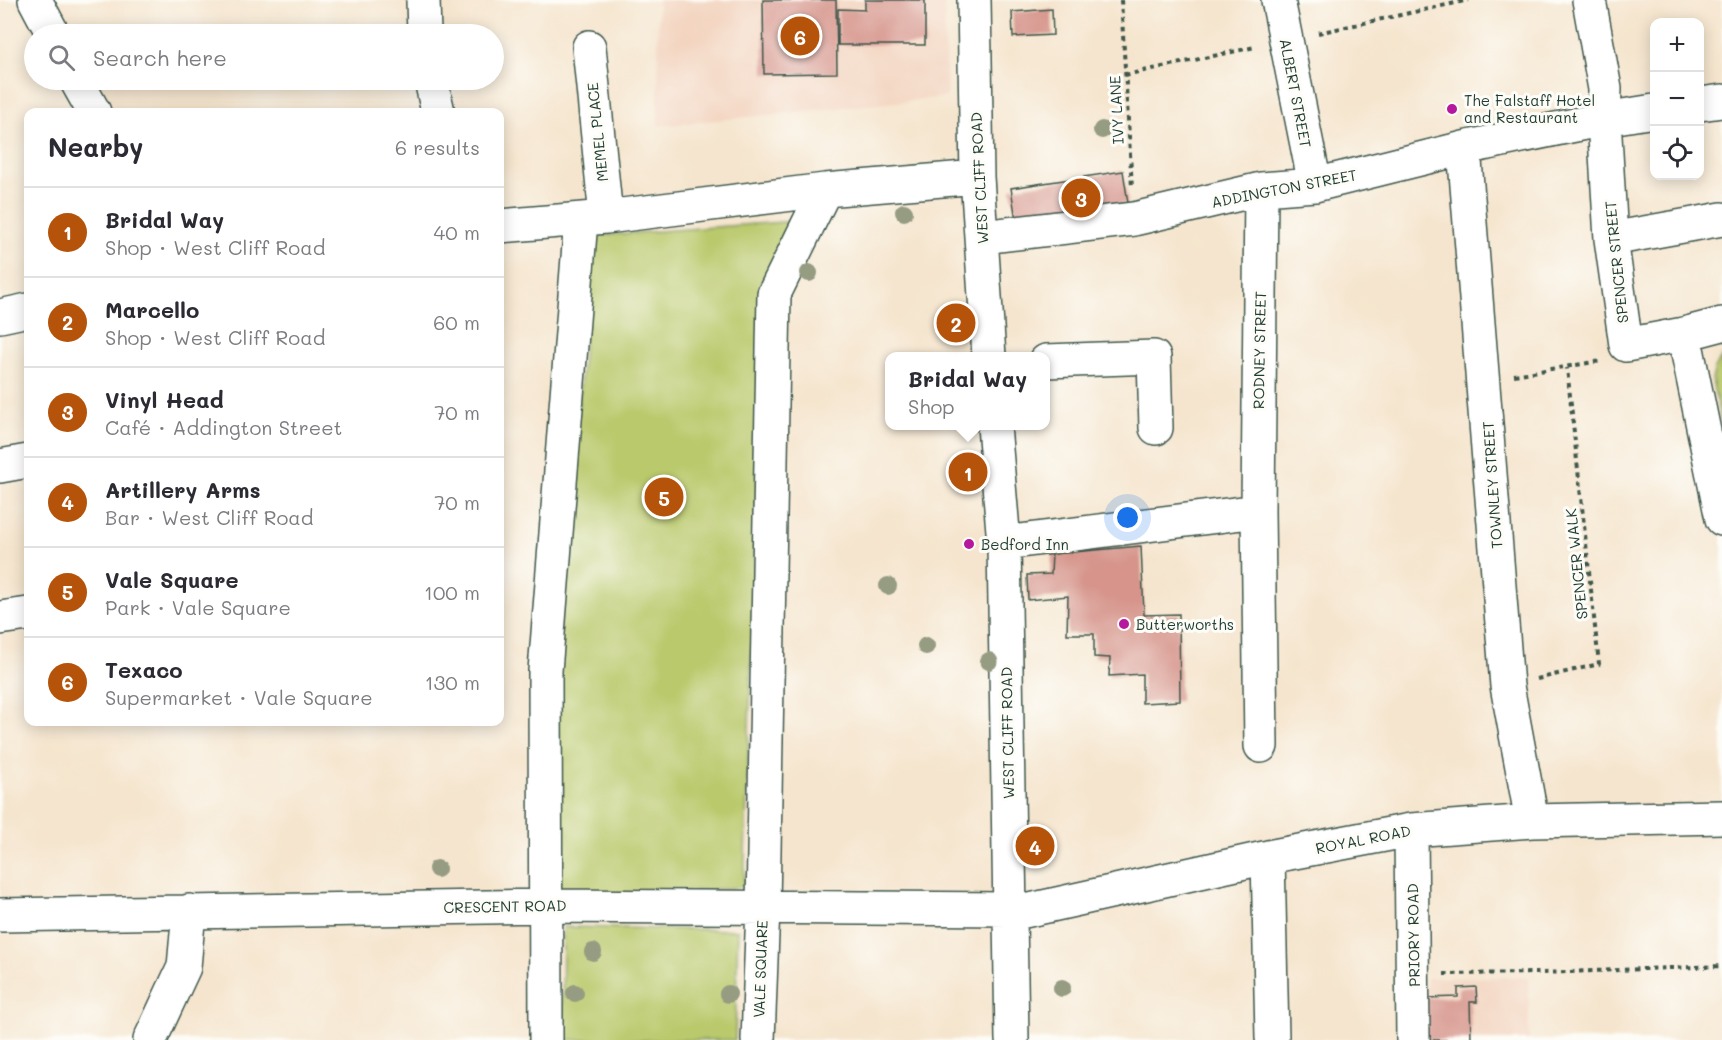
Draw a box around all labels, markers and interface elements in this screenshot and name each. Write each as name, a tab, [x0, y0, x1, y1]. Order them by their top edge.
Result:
pin: 6	[780, 14, 820, 58]
map controls	[1650, 18, 1704, 180]
button: +	[1650, 18, 1704, 72]
search box	[24, 24, 504, 90]
street label: ALBERT STREET	[1276, 37, 1316, 149]
icon: search	[45, 41, 78, 74]
text: Search here	[93, 43, 227, 72]
button: −	[1650, 72, 1704, 126]
street label: IVY LANE	[1104, 75, 1128, 145]
street label: MEMEL PLACE	[582, 81, 612, 183]
place label: The Falstaff Hotel and Restaurant	[1464, 90, 1595, 127]
marker: The Falstaff Hotel and Restaurant	[1445, 102, 1459, 116]
street label: WEST CLIFF ROAD	[966, 111, 992, 245]
button: locate	[1650, 126, 1704, 180]
text: Nearby	[48, 130, 143, 164]
text: 6 results	[395, 134, 480, 160]
street label: ADDINGTON STREET	[1210, 164, 1358, 212]
pin: 3	[1062, 176, 1100, 220]
street label: SPENCER STREET	[1600, 200, 1632, 324]
text: Bridal Way	[105, 205, 224, 234]
text: 1	[63, 219, 72, 245]
text: 40 m	[434, 219, 480, 245]
text: Shop · West Cliff Road	[105, 234, 325, 260]
street label: RODNEY STREET	[1248, 291, 1270, 409]
text: Marcello	[105, 295, 199, 324]
pin: 2	[936, 300, 976, 346]
text: 2	[62, 309, 73, 335]
text: 60 m	[433, 309, 480, 335]
text: Shop · West Cliff Road	[105, 324, 325, 350]
popup	[885, 352, 1050, 430]
text: Bridal Way	[908, 364, 1027, 393]
text: Vinyl Head	[105, 385, 224, 414]
text: Shop	[908, 393, 955, 419]
text: 3	[62, 399, 74, 425]
text: 70 m	[434, 399, 480, 425]
text: Café · Addington Street	[105, 414, 342, 440]
street label: TOWNLEY STREET	[1478, 421, 1506, 549]
pin: 1	[948, 450, 988, 494]
pin: 5	[644, 474, 684, 520]
text: Artillery Arms	[105, 475, 261, 504]
text: 4	[61, 489, 74, 515]
text: 70 m	[434, 489, 480, 515]
your location	[1113, 503, 1142, 532]
text: Bar · West Cliff Road	[105, 504, 314, 530]
street label: SPENCER WALK	[1560, 507, 1592, 621]
place label: Bedford Inn	[981, 534, 1069, 554]
marker: Bedford Inn	[962, 537, 976, 551]
text: Vale Square	[105, 565, 239, 594]
text: 5	[62, 579, 73, 605]
text: 100 m	[424, 579, 480, 605]
text: Park · Vale Square	[105, 594, 291, 620]
place label: Butterworths	[1136, 614, 1234, 634]
marker: Butterworths	[1117, 617, 1131, 631]
text: Texaco	[105, 655, 183, 684]
street label: WEST CLIFF ROAD	[996, 667, 1018, 799]
text: 6	[61, 669, 74, 695]
text: 130 m	[425, 669, 480, 695]
text: Supermarket · Vale Square	[105, 684, 373, 710]
street label: ROYAL ROAD	[1314, 820, 1412, 858]
pin: 4	[1016, 824, 1054, 868]
street label: PRIORY ROAD	[1402, 883, 1424, 987]
street label: CRESCENT ROAD	[443, 895, 567, 917]
street label: VALE SQUARE	[748, 919, 772, 1018]

